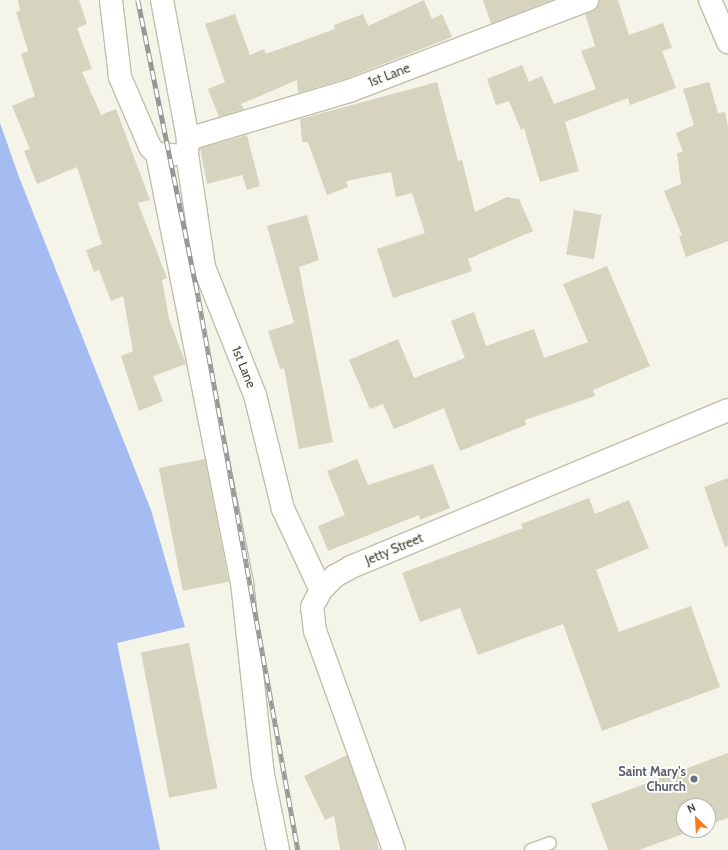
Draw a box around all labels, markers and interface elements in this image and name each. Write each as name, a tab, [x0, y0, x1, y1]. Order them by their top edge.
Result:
street label: 1st Lane	[366, 60, 412, 90]
street label: 1st Lane	[229, 344, 259, 390]
street label: Jetty Street	[363, 530, 425, 568]
place label: Saint Mary's Church	[618, 764, 686, 795]
marker: Saint Mary's Church	[689, 774, 699, 784]
north arrow	[676, 798, 716, 838]
text: N	[685, 800, 698, 816]

